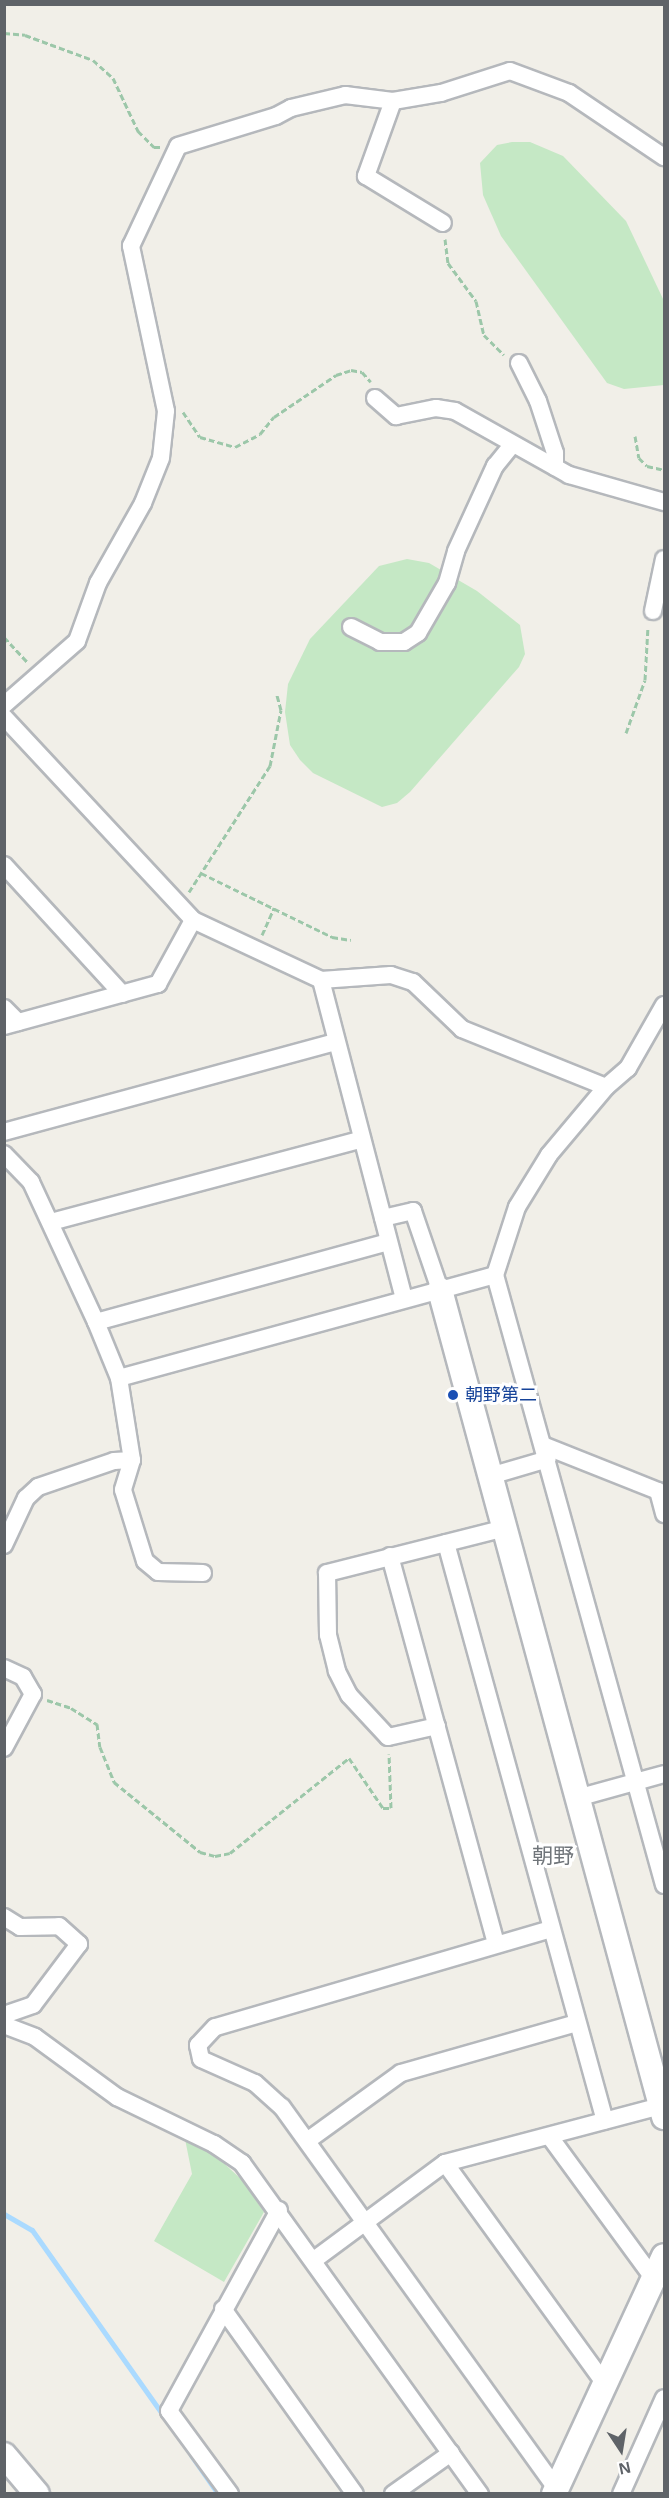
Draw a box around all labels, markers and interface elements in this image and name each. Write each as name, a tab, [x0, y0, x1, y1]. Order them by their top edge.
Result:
place label: 朝野第二	[465, 1384, 537, 1406]
marker: 朝野第二	[446, 1388, 460, 1402]
district label: 朝野	[532, 1843, 574, 1869]
north arrow	[591, 2420, 651, 2480]
text: N	[617, 2459, 632, 2478]

